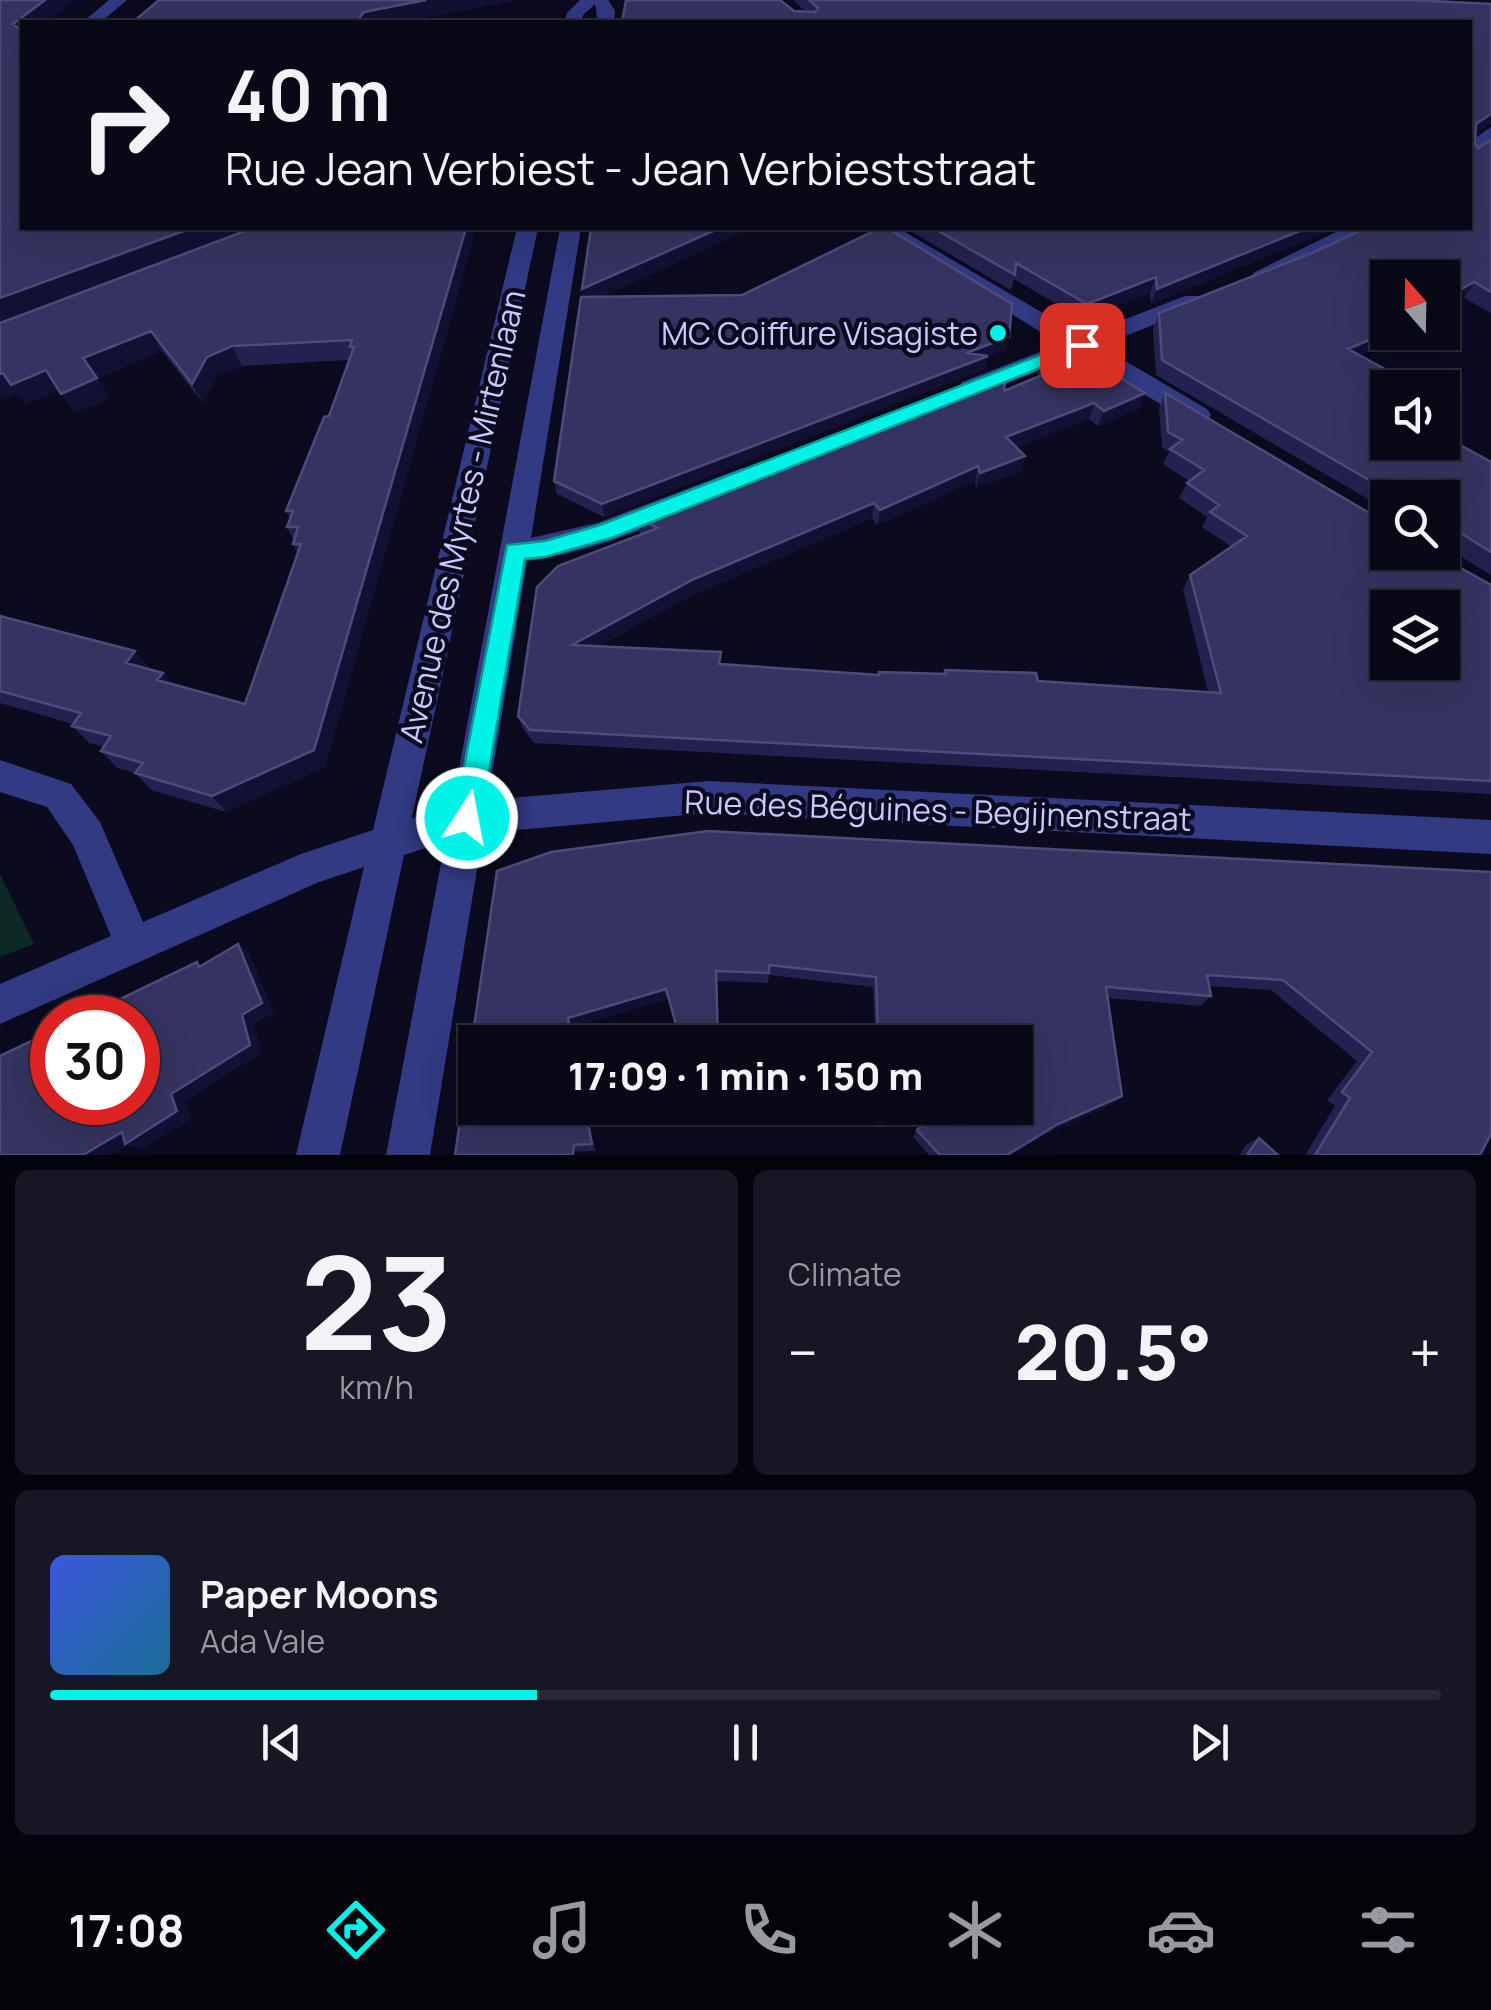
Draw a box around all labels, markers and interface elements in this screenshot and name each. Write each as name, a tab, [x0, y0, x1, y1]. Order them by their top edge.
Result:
text: 40 m	[225, 46, 391, 142]
icon: right	[60, 60, 190, 190]
text: Rue Jean Verbiest - Jean Verbieststraat	[225, 137, 1036, 199]
north arrow	[1370, 260, 1460, 350]
map controls	[1370, 260, 1460, 680]
street label: Avenue des Myrtes - Mirtenlaan	[388, 285, 536, 747]
pin	[1040, 303, 1125, 388]
place label: MC Coiffure Visagiste	[661, 311, 978, 355]
icon: arrive	[1055, 318, 1110, 373]
marker: MC Coiffure Visagiste	[987, 322, 1009, 344]
button: sound	[1370, 370, 1460, 460]
button: search	[1370, 480, 1460, 570]
button: layers	[1370, 590, 1460, 680]
position arrow	[415, 766, 519, 870]
street label: Rue des Béguines - Begijnenstraat	[684, 779, 1192, 841]
speed limit sign: 30	[30, 995, 160, 1125]
text: 17:09 · 1 min · 150 m	[568, 1049, 923, 1101]
text: 23	[300, 1211, 453, 1389]
text: Climate	[788, 1252, 902, 1296]
text: 20.5°	[1015, 1300, 1212, 1403]
text: −	[788, 1314, 818, 1390]
text: +	[1409, 1314, 1441, 1390]
text: km/h	[339, 1365, 414, 1409]
text: Paper Moons	[200, 1567, 439, 1619]
text: Ada Vale	[200, 1619, 325, 1663]
icon: previous	[254, 1715, 309, 1770]
icon: pause	[718, 1715, 773, 1770]
icon: next	[1182, 1715, 1237, 1770]
icon: directions	[321, 1895, 391, 1965]
icon: music	[527, 1895, 597, 1965]
icon: phone	[734, 1895, 804, 1965]
icon: climate	[940, 1895, 1010, 1965]
icon: car	[1146, 1895, 1216, 1965]
icon: filters	[1353, 1895, 1423, 1965]
text: 17:08	[68, 1899, 185, 1961]

